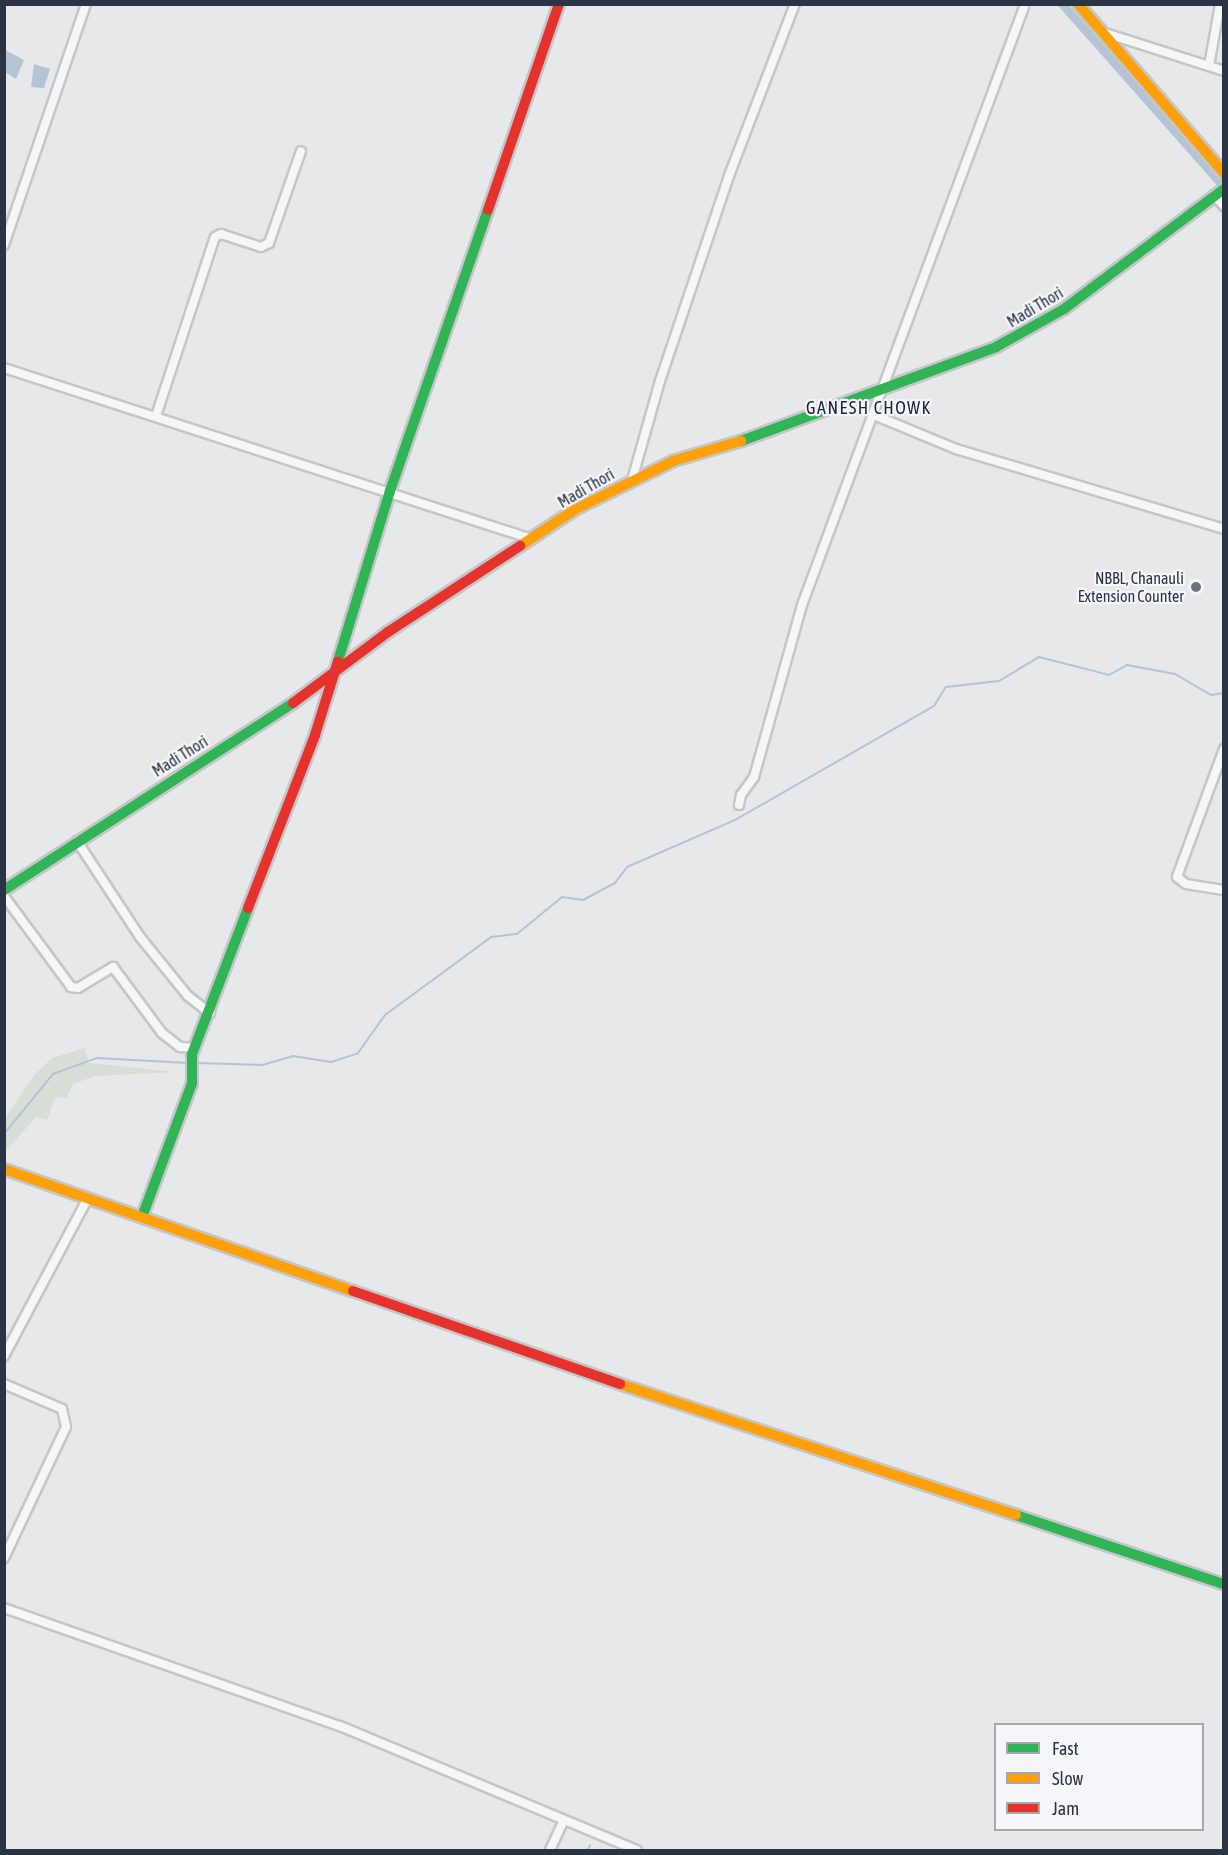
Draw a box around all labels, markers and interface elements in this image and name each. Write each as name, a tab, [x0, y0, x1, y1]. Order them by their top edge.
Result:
street label: Madi Thori	[1003, 283, 1067, 331]
district label: GANESH CHOWK	[806, 397, 932, 419]
street label: Madi Thori	[554, 464, 618, 512]
place label: NBBL, Chanauli Extension Counter	[1078, 568, 1184, 606]
marker: NBBL, Chanauli Extension Counter	[1189, 580, 1203, 594]
street label: Madi Thori	[149, 731, 211, 781]
legend	[994, 1723, 1204, 1831]
text: Fast	[1052, 1738, 1079, 1759]
text: Slow	[1052, 1768, 1083, 1789]
text: Jam	[1052, 1798, 1079, 1819]

